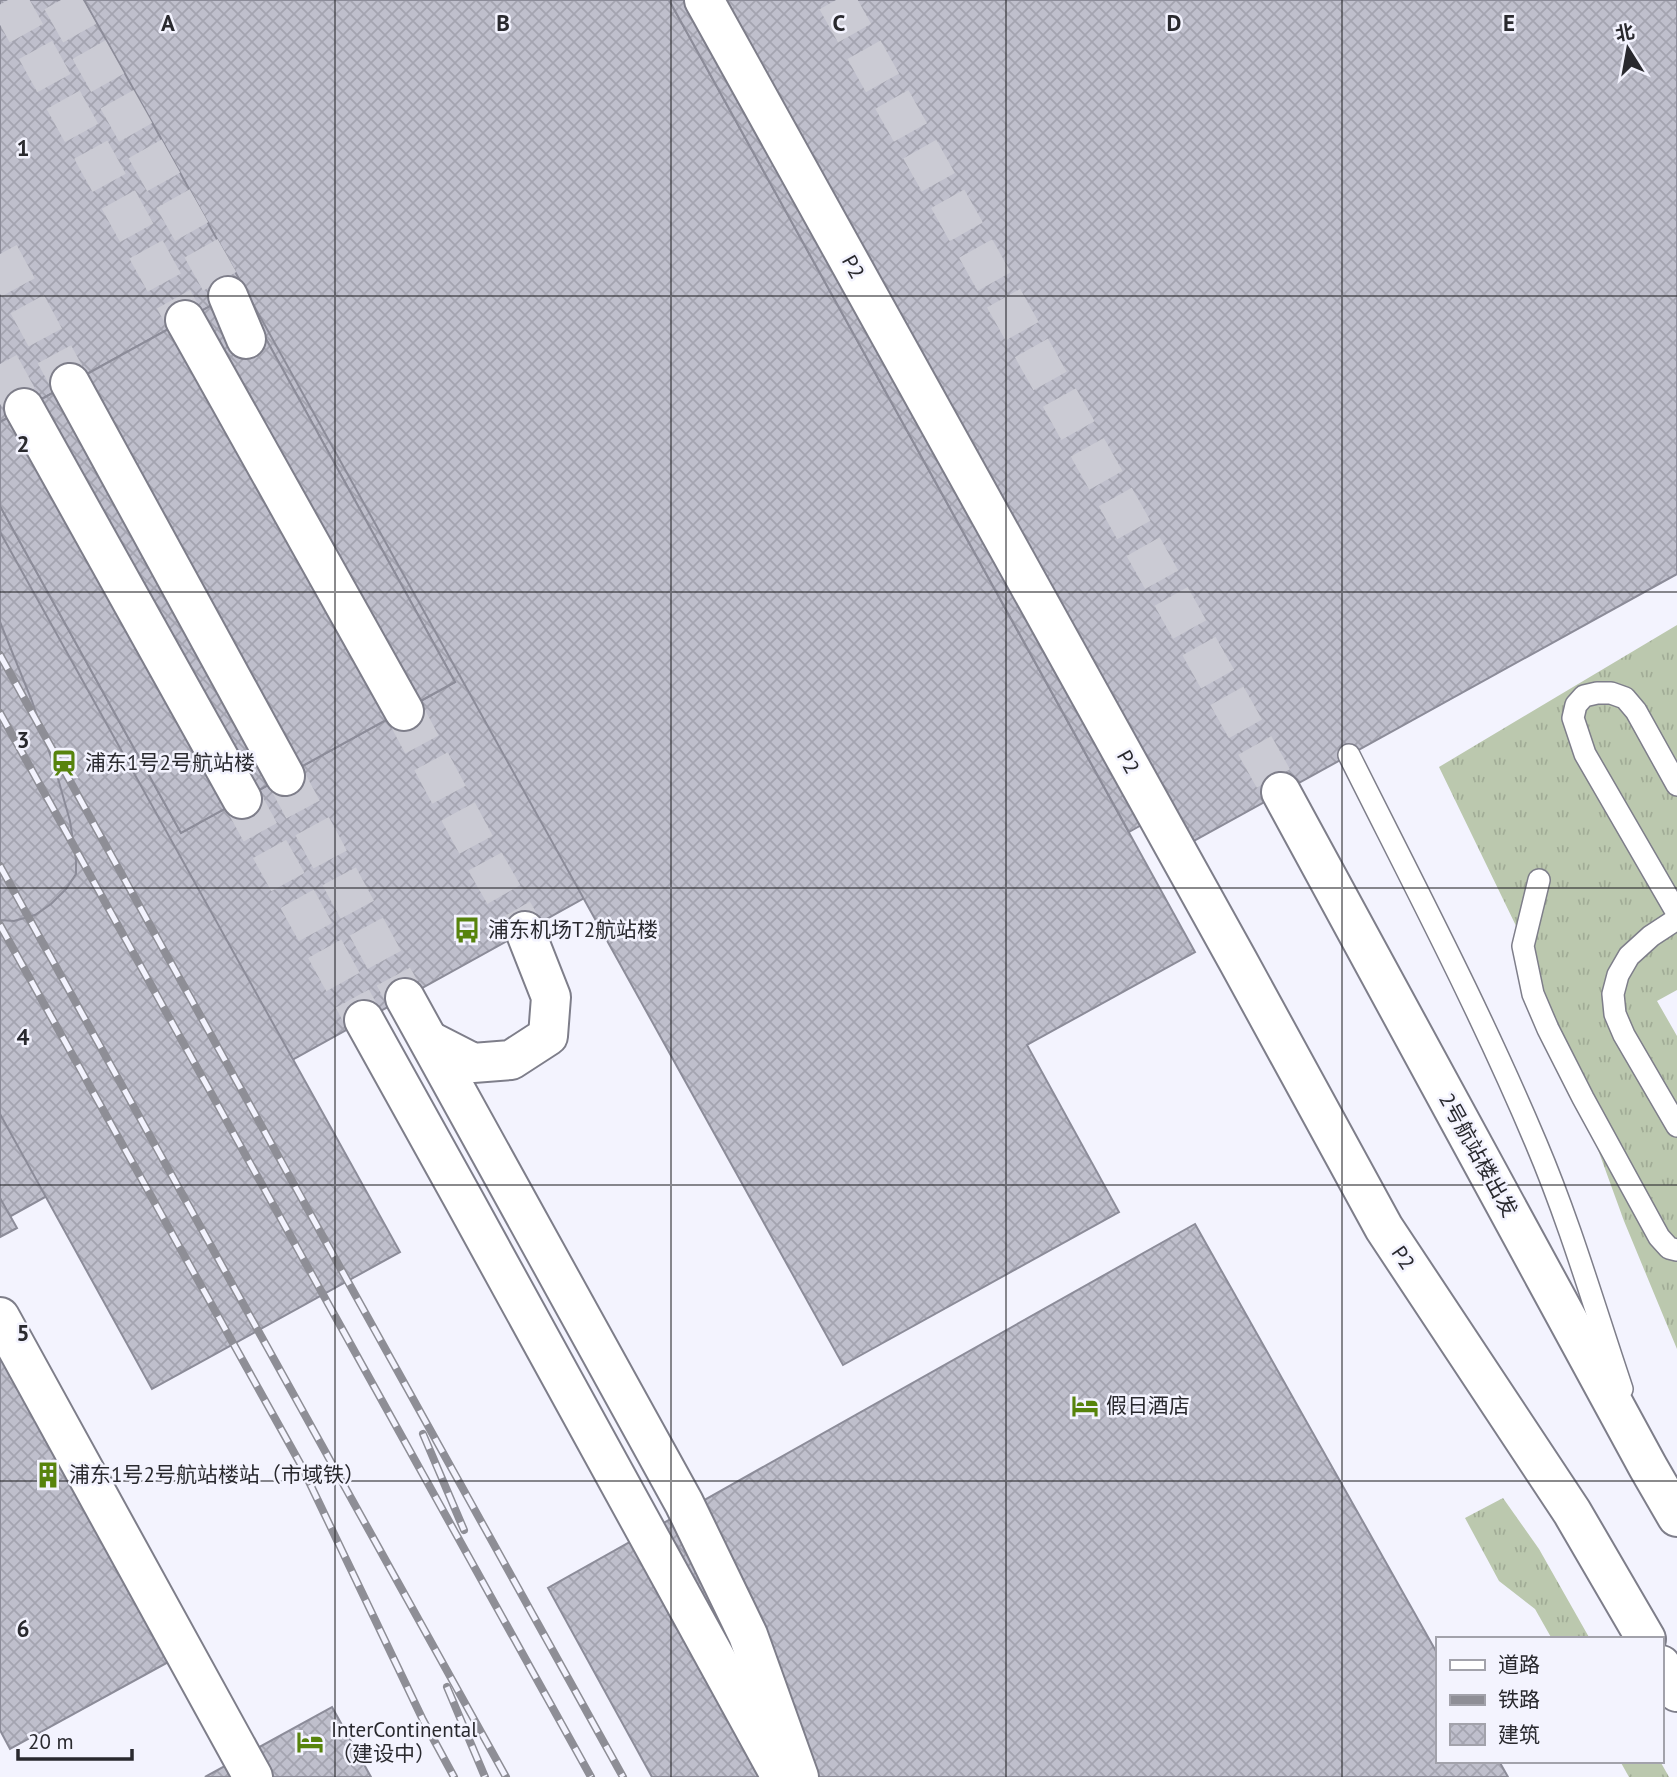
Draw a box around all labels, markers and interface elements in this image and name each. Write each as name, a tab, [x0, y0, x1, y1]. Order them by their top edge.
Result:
text: A	[161, 8, 175, 37]
text: B	[496, 8, 510, 37]
text: C	[833, 8, 846, 37]
text: D	[1167, 8, 1181, 37]
text: E	[1503, 8, 1515, 37]
north arrow	[1593, 14, 1663, 84]
text: 北	[1613, 19, 1636, 46]
text: 1	[16, 133, 30, 162]
street label: P2	[836, 250, 871, 283]
text: 2	[16, 429, 30, 458]
text: 3	[16, 725, 30, 754]
street label: P2	[1111, 745, 1146, 778]
station icon: 浦东1号2号航站楼	[49, 748, 79, 778]
place label: 浦东1号2号航站楼	[85, 749, 255, 776]
bus stop icon: 浦东机场T2航站楼	[452, 915, 482, 945]
place label: 浦东机场T2航站楼	[488, 916, 658, 943]
text: 4	[16, 1022, 30, 1051]
street label: 2号航站楼出发	[1433, 1088, 1524, 1221]
street label: P2	[1386, 1241, 1421, 1275]
text: 5	[16, 1318, 30, 1347]
hotel icon: 假日酒店	[1070, 1391, 1100, 1421]
place label: 假日酒店	[1106, 1392, 1190, 1419]
building icon: 浦东1号2号航站楼站（市域铁）	[33, 1460, 63, 1490]
place label: 浦东1号2号航站楼站（市域铁）	[69, 1461, 365, 1488]
text: 6	[16, 1614, 30, 1643]
legend	[1436, 1637, 1663, 1763]
text: 道路	[1498, 1651, 1540, 1678]
text: 铁路	[1498, 1686, 1540, 1713]
place label: InterContinental （建设中）	[331, 1716, 477, 1767]
scale bar	[18, 1718, 131, 1762]
text: 建筑	[1498, 1721, 1540, 1748]
hotel icon: InterContinental （建设中）	[295, 1727, 325, 1757]
text: 20 m	[28, 1728, 74, 1755]

